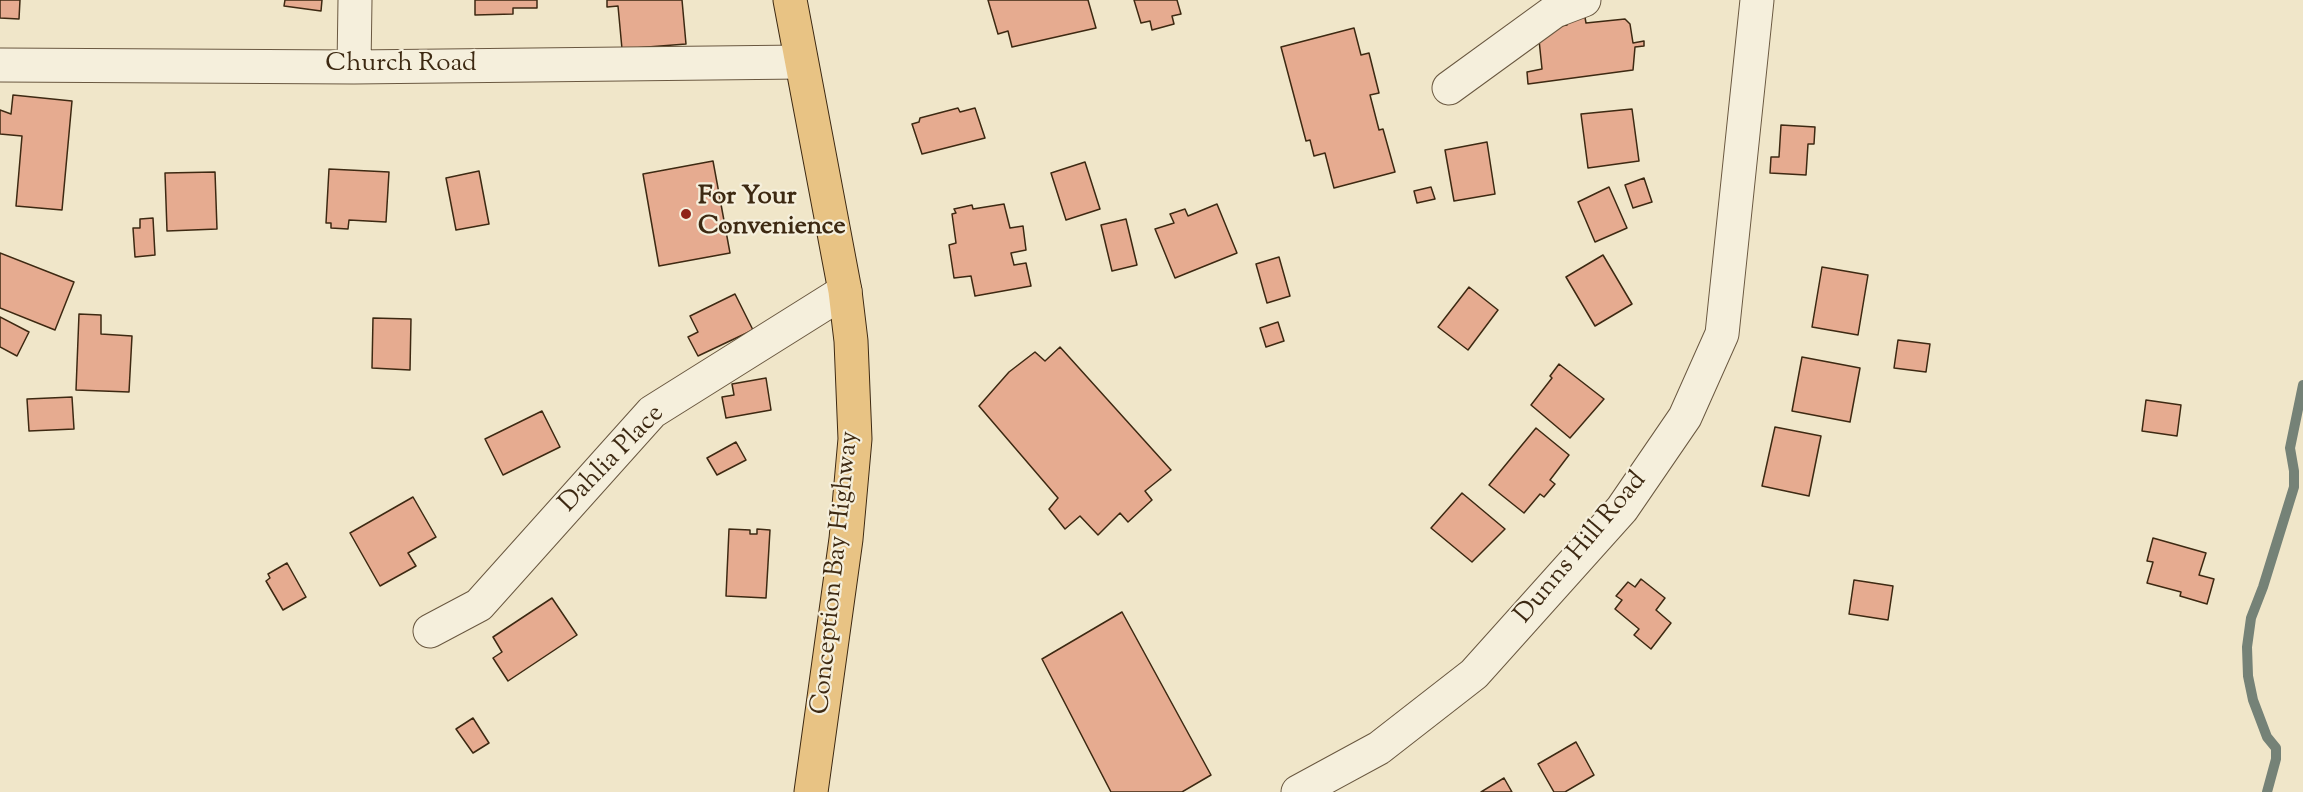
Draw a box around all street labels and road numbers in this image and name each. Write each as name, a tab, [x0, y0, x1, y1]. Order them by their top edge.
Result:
street label: Church Road	[325, 50, 477, 82]
street label: Dahlia Place	[554, 400, 672, 520]
street label: Conception Bay Highway	[807, 430, 867, 716]
street label: Dunns Hill Road	[1509, 467, 1655, 631]

